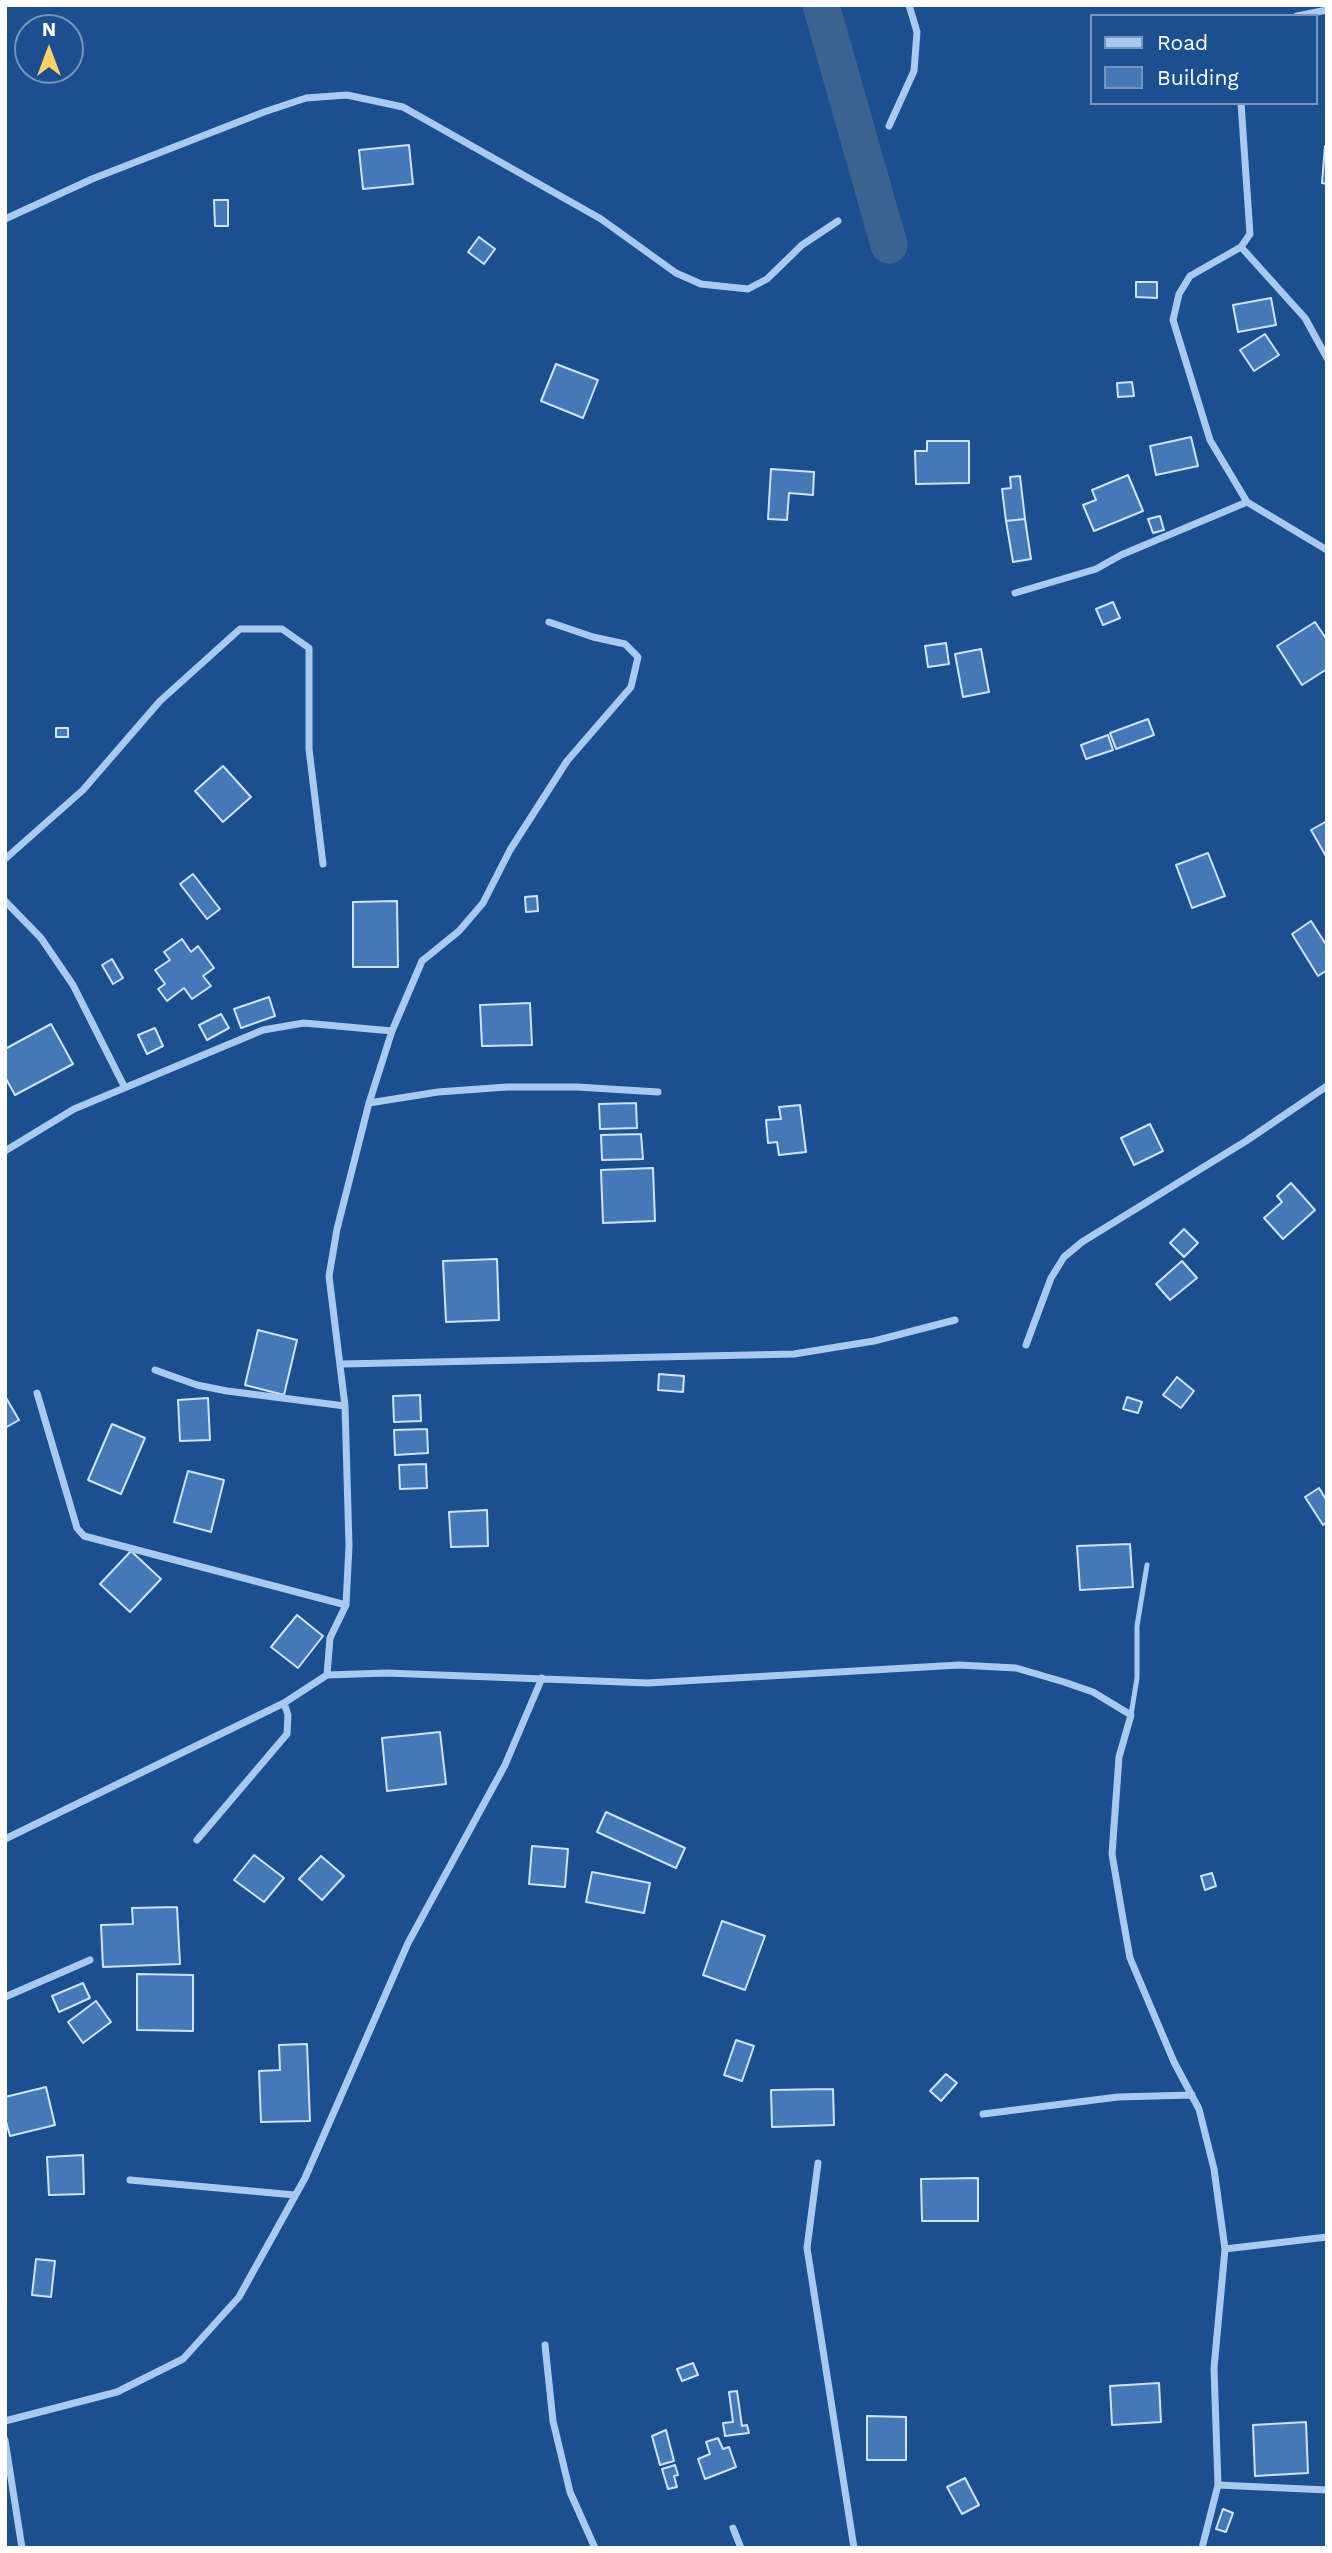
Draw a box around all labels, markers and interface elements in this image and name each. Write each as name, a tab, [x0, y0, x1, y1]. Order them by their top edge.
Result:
north arrow	[14, 14, 84, 84]
legend	[1090, 14, 1318, 105]
text: N	[42, 18, 56, 41]
text: Road	[1157, 30, 1208, 55]
text: Building	[1157, 65, 1239, 90]

